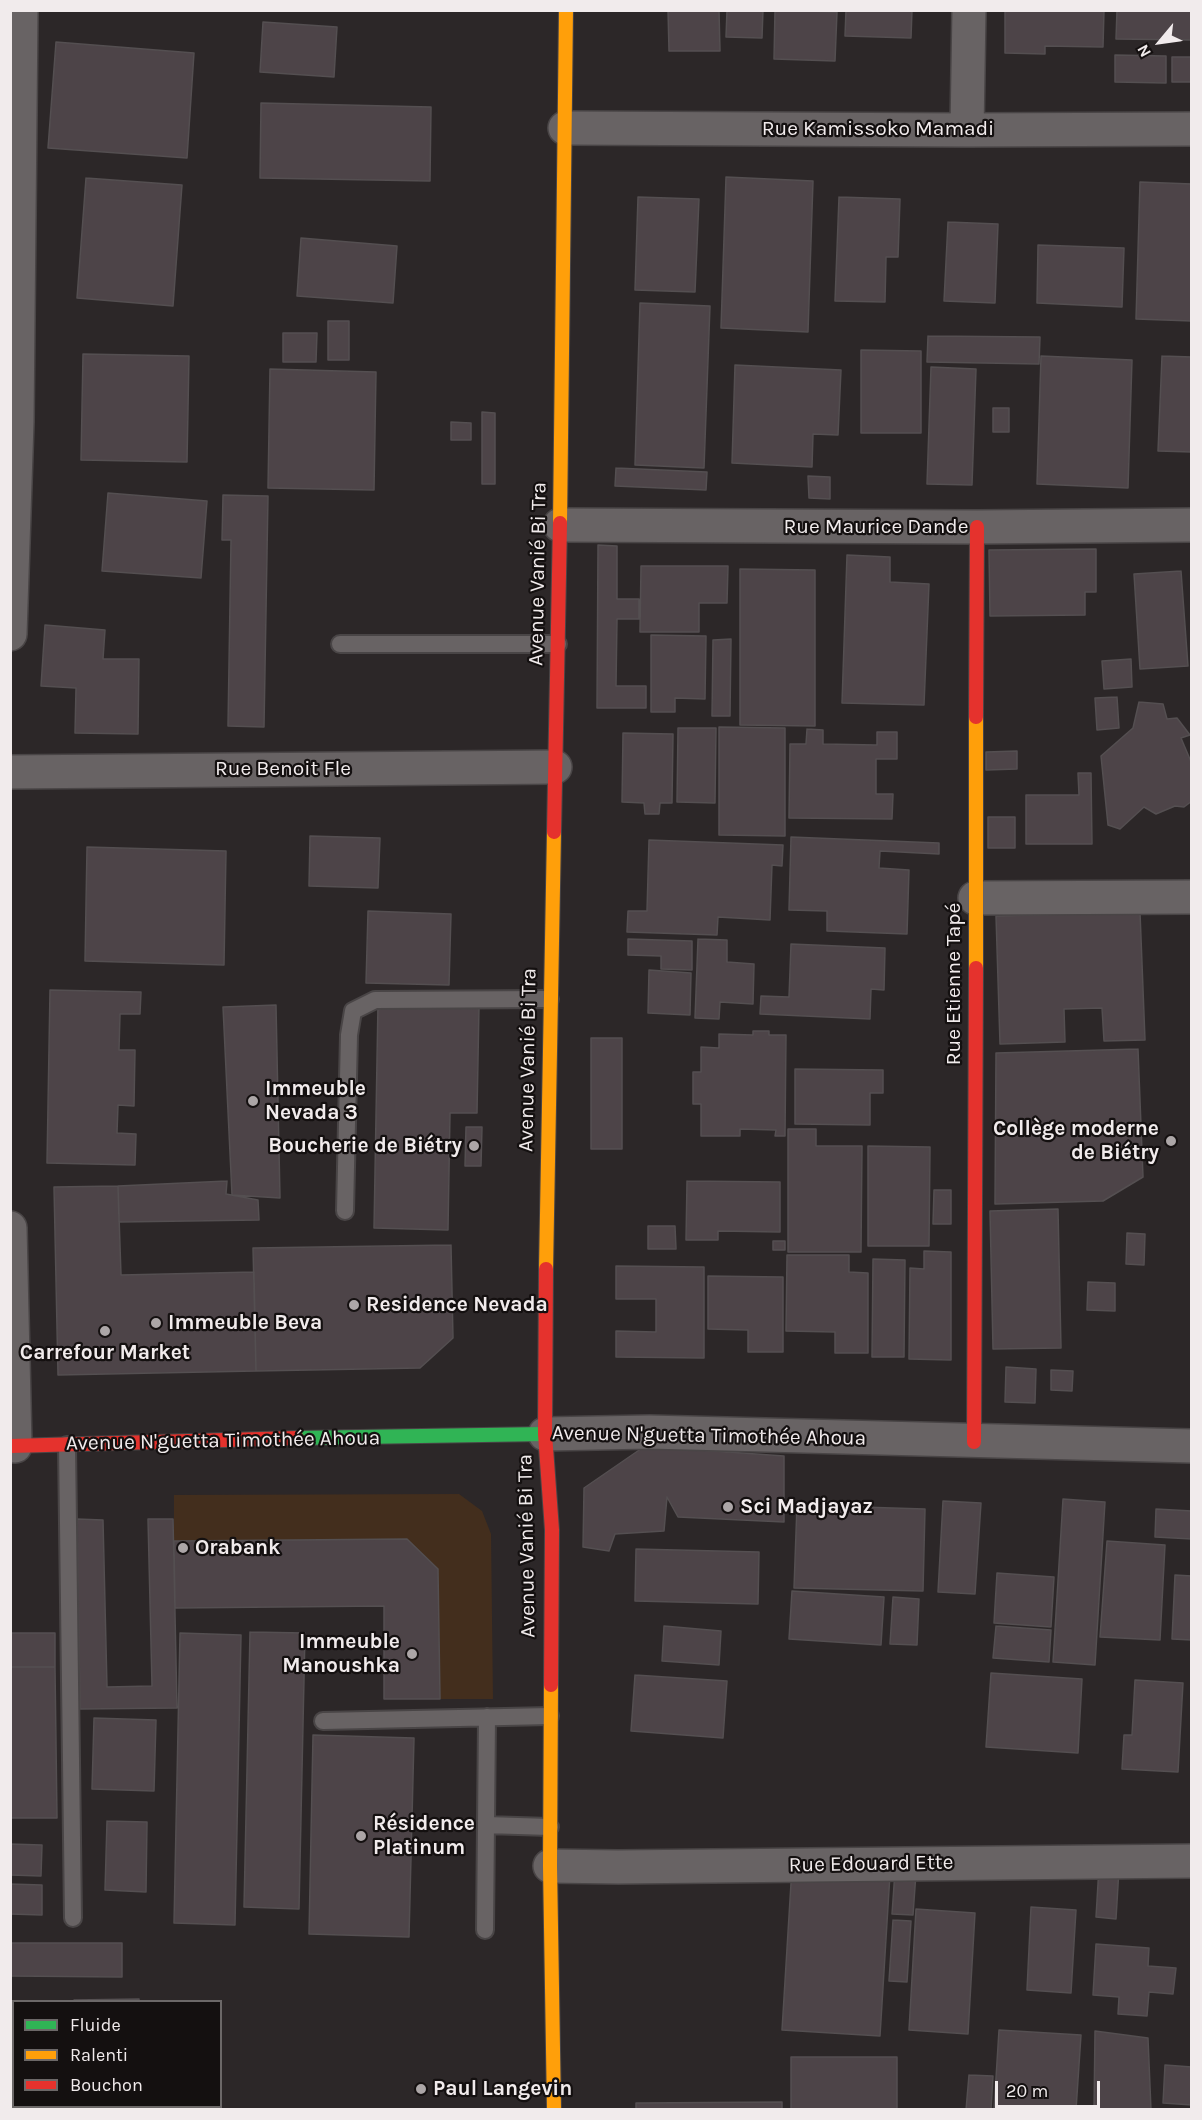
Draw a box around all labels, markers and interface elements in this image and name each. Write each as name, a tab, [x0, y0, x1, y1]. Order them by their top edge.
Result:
north arrow	[1130, 12, 1190, 72]
text: N	[1133, 41, 1155, 61]
street label: Rue Kamissoko Mamadi	[762, 116, 994, 142]
street label: Avenue Vanié Bi Tra	[524, 482, 552, 666]
street label: Rue Maurice Dande	[783, 514, 969, 540]
street label: Rue Benoit Fle	[215, 756, 351, 782]
street label: Rue Etienne Tapé	[941, 903, 967, 1065]
street label: Avenue Vanié Bi Tra	[514, 968, 542, 1152]
place label: Immeuble Nevada 3	[265, 1076, 366, 1126]
marker: Immeuble Nevada 3	[246, 1094, 260, 1108]
place label: Collège moderne de Biétry	[993, 1116, 1159, 1166]
place label: Boucherie de Biétry	[268, 1133, 462, 1159]
marker: Collège moderne de Biétry	[1164, 1134, 1178, 1148]
marker: Boucherie de Biétry	[467, 1139, 481, 1153]
place label: Residence Nevada	[366, 1292, 548, 1318]
marker: Residence Nevada	[347, 1298, 361, 1312]
place label: Immeuble Beva	[168, 1310, 322, 1336]
marker: Immeuble Beva	[149, 1316, 163, 1330]
marker: Carrefour Market	[98, 1324, 112, 1338]
place label: Carrefour Market	[20, 1340, 190, 1366]
street label: Avenue N'guetta Timothée Ahoua	[552, 1421, 866, 1451]
street label: Avenue N'guetta Timothée Ahoua	[66, 1426, 380, 1456]
street label: Avenue Vanié Bi Tra	[513, 1454, 541, 1638]
place label: Sci Madjayaz	[740, 1494, 873, 1520]
marker: Sci Madjayaz	[721, 1500, 735, 1514]
place label: Orabank	[195, 1535, 281, 1561]
marker: Orabank	[176, 1541, 190, 1555]
place label: Immeuble Manoushka	[282, 1629, 400, 1679]
marker: Immeuble Manoushka	[405, 1647, 419, 1661]
place label: Résidence Platinum	[373, 1811, 475, 1861]
marker: Résidence Platinum	[354, 1829, 368, 1843]
street label: Rue Edouard Ette	[788, 1850, 954, 1878]
legend	[12, 2000, 222, 2108]
text: Fluide	[70, 2014, 121, 2036]
text: Ralenti	[70, 2044, 128, 2066]
scale bar	[998, 2069, 1103, 2107]
text: Bouchon	[70, 2074, 143, 2096]
place label: Paul Langevin	[433, 2076, 572, 2102]
text: 20 m	[1006, 2080, 1048, 2102]
marker: Paul Langevin	[414, 2082, 428, 2096]

